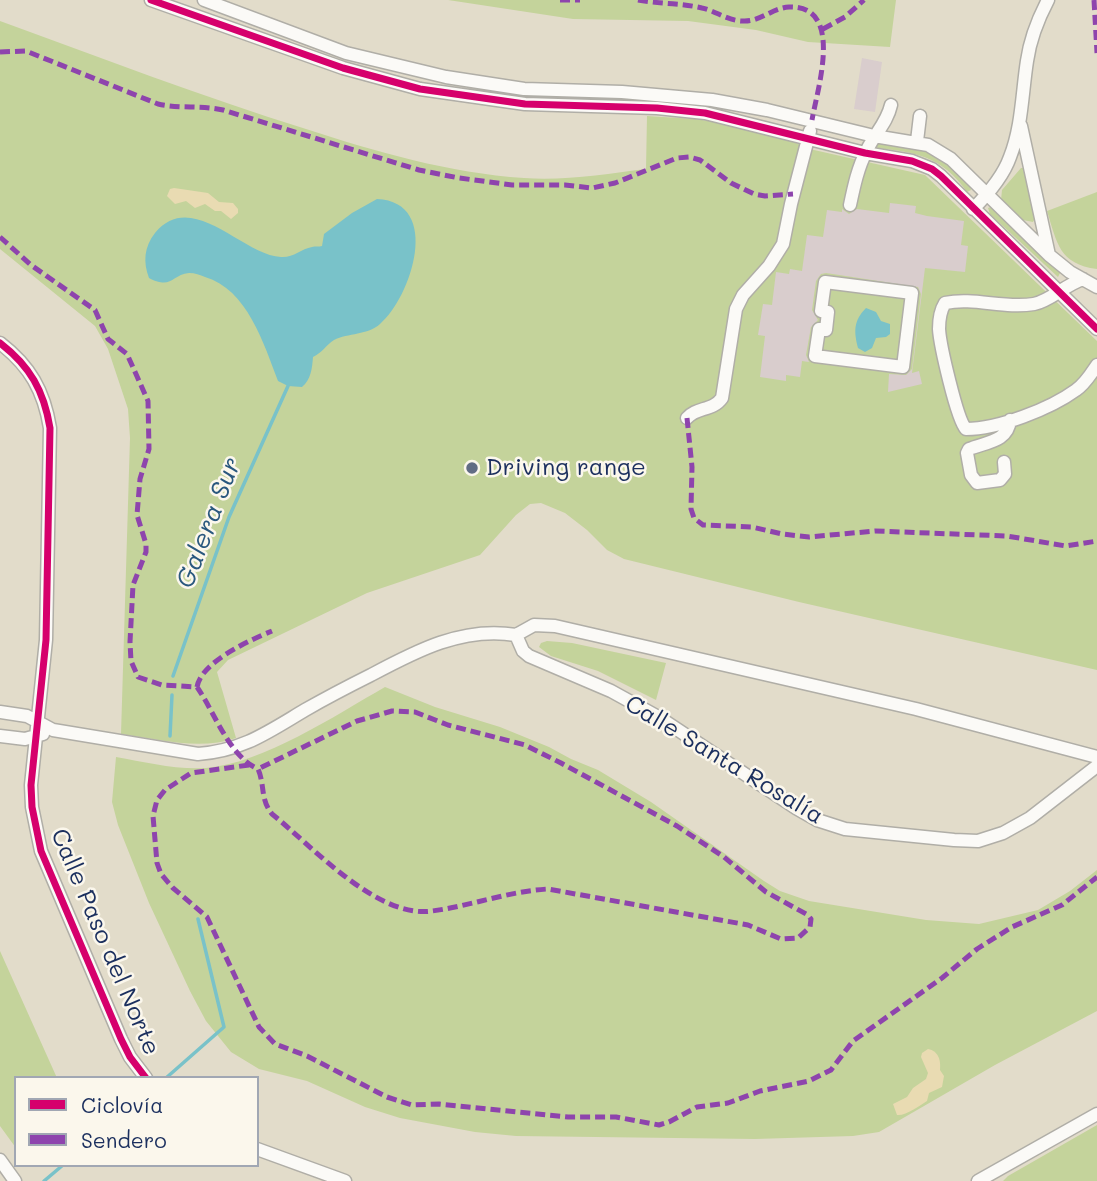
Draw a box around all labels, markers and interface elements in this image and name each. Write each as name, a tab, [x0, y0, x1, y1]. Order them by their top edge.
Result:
water label: Galera Sur	[170, 453, 248, 593]
place label: Driving range	[486, 454, 646, 482]
marker: Driving range	[464, 460, 480, 476]
street label: Calle Santa Rosalía	[620, 689, 828, 831]
street label: Calle Paso del Norte	[44, 825, 166, 1059]
legend	[14, 1076, 259, 1167]
text: Ciclovía	[81, 1091, 163, 1118]
text: Sendero	[81, 1126, 167, 1153]

